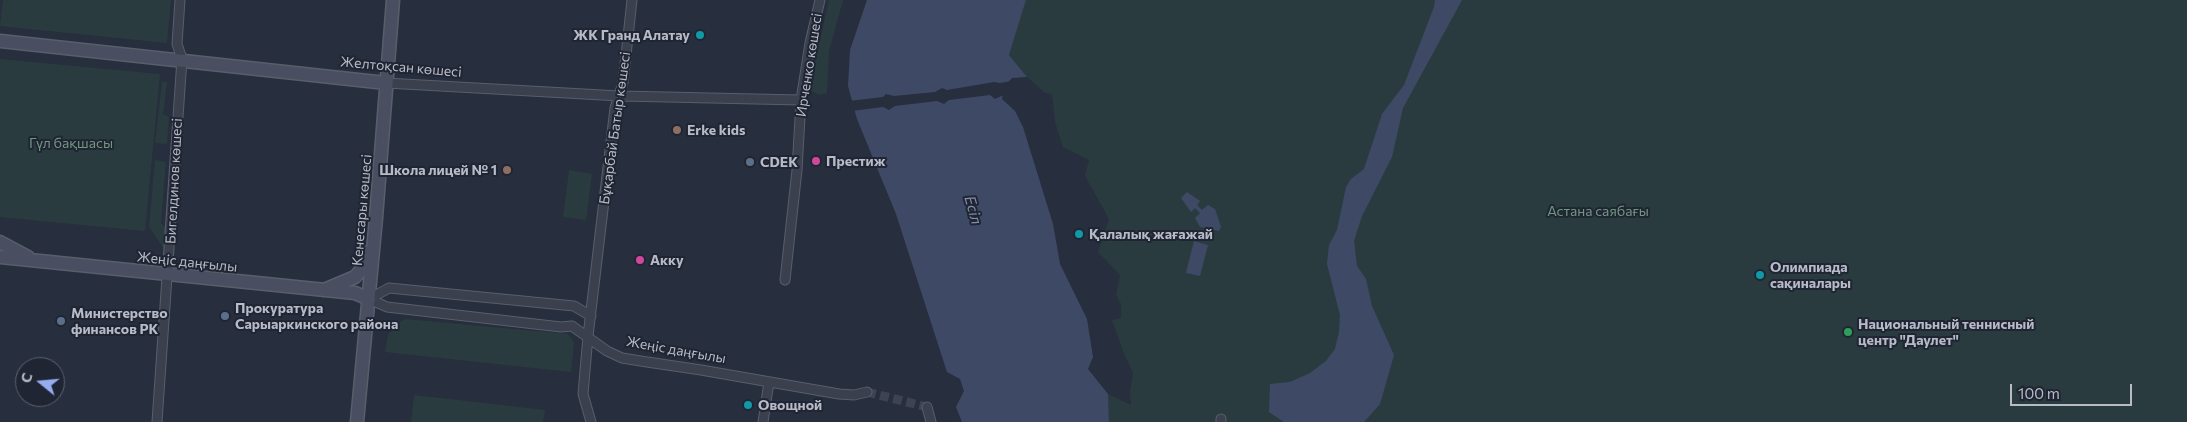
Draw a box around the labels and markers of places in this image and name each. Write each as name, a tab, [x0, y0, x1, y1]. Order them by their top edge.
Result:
place label: ЖК Гранд Алатау	[573, 27, 690, 43]
marker: ЖК Гранд Алатау	[694, 29, 706, 41]
place label: Erke kids	[687, 122, 745, 138]
marker: Erke kids	[671, 124, 683, 136]
place label: Престиж	[826, 153, 886, 169]
place label: CDEK	[760, 154, 798, 170]
marker: Престиж	[810, 155, 822, 167]
marker: CDEK	[744, 156, 756, 168]
place label: Школа лицей № 1	[379, 162, 497, 178]
marker: Школа лицей № 1	[501, 164, 513, 176]
place label: Қалалық жағажай	[1089, 226, 1213, 242]
marker: Қалалық жағажай	[1073, 228, 1085, 240]
place label: Акку	[650, 252, 684, 268]
marker: Акку	[634, 254, 646, 266]
place label: Олимпиада сақиналары	[1770, 259, 1851, 292]
marker: Олимпиада сақиналары	[1754, 269, 1766, 281]
place label: Прокуратура Сарыаркинского района	[235, 300, 398, 332]
place label: Министерство финансов РК	[71, 305, 168, 338]
marker: Прокуратура Сарыаркинского района	[219, 310, 231, 322]
marker: Министерство финансов РК	[55, 315, 67, 327]
place label: Национальный теннисный центр "Даулет"	[1858, 316, 2034, 348]
marker: Национальный теннисный центр "Даулет"	[1842, 326, 1854, 338]
place label: Овощной	[758, 397, 822, 413]
marker: Овощной	[742, 399, 754, 411]

